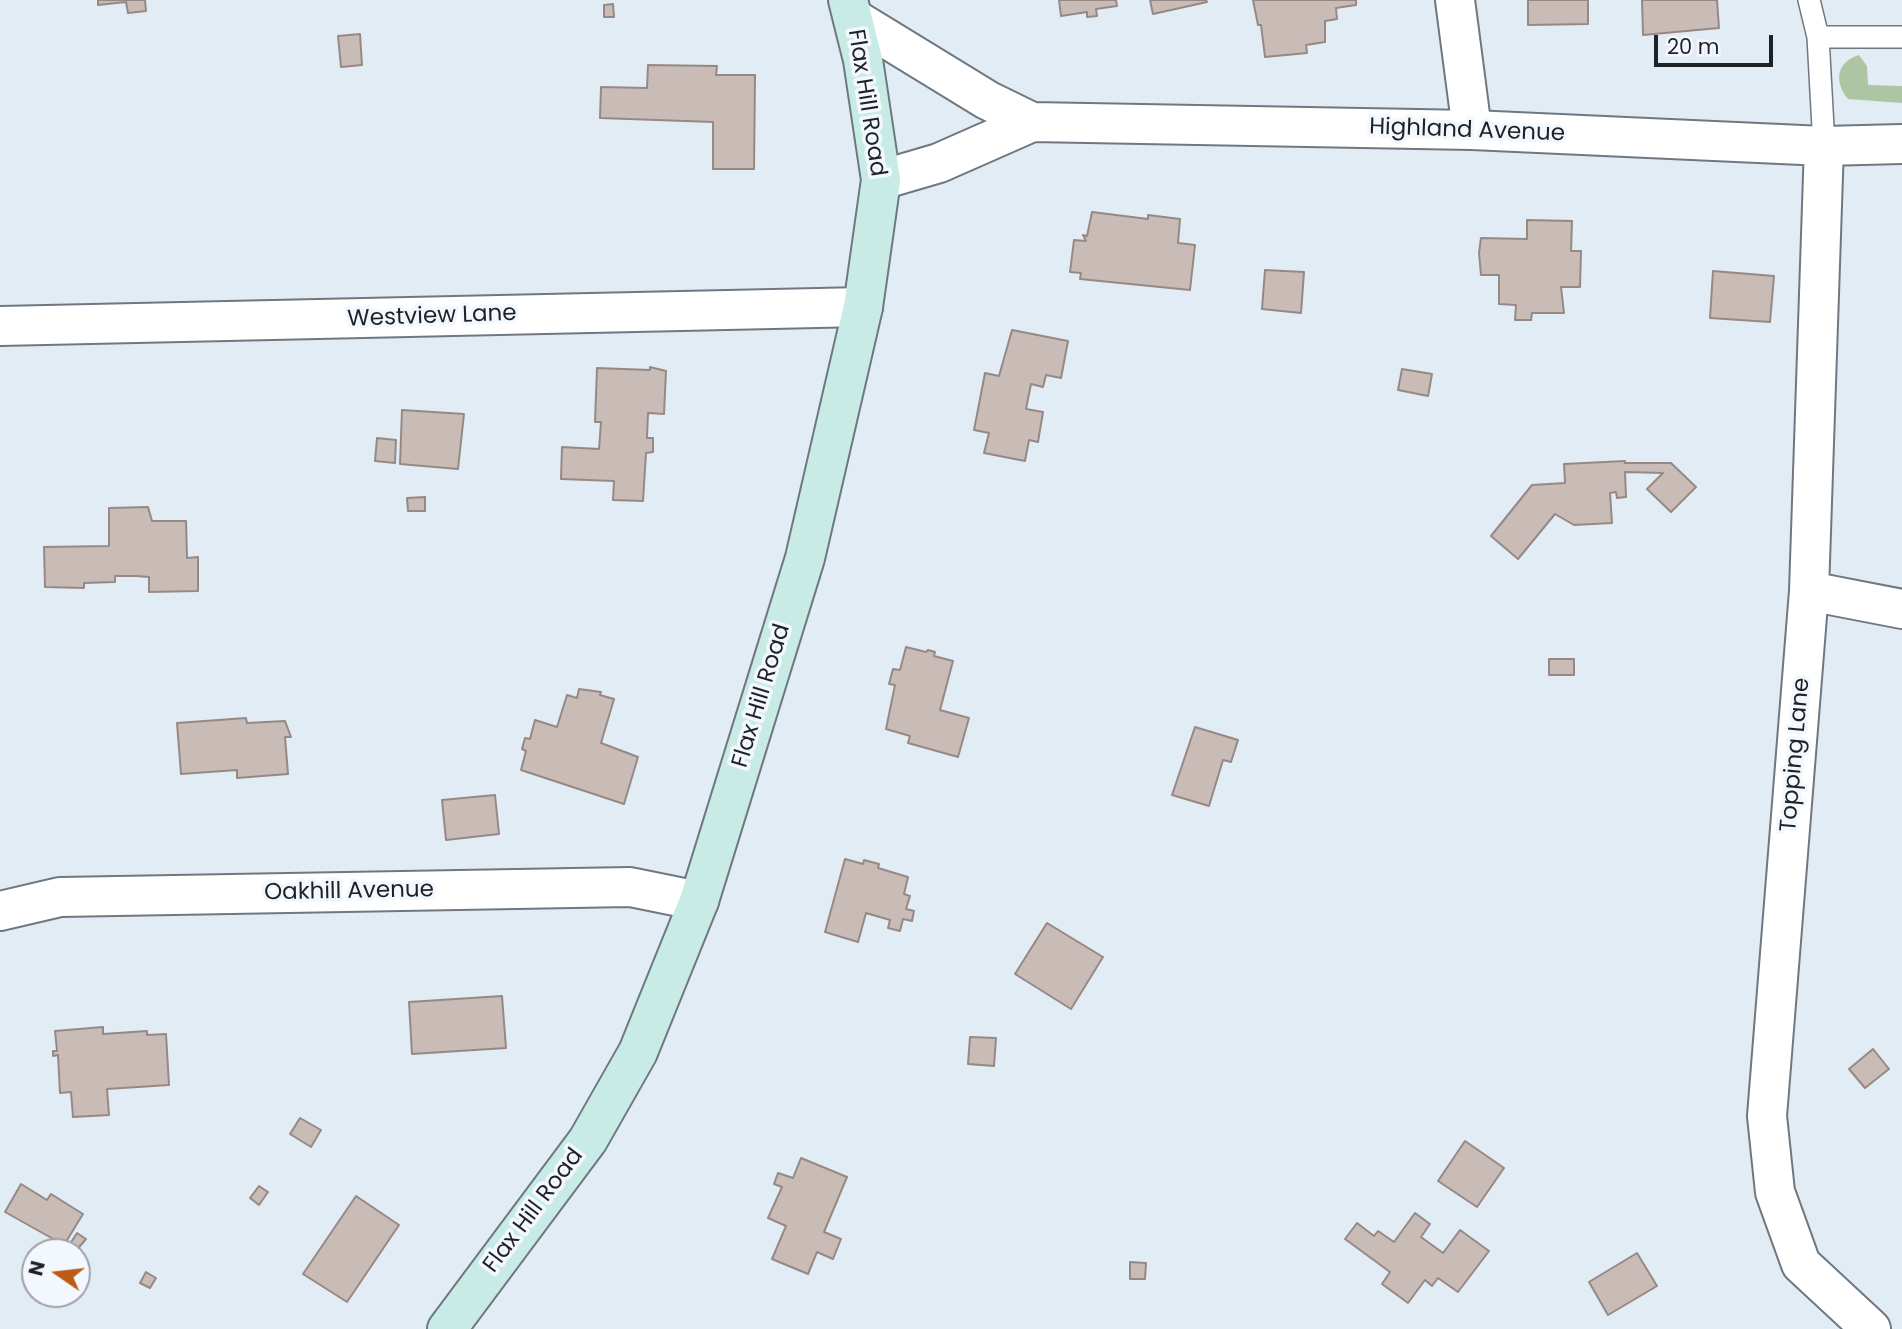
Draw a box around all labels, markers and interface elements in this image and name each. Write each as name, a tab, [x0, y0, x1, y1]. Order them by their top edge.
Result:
scale bar	[1657, 21, 1776, 65]
street label: Flax Hill Road	[841, 27, 891, 179]
text: 20 m	[1667, 32, 1720, 61]
street label: Highland Avenue	[1369, 114, 1565, 148]
street label: Westview Lane	[347, 300, 517, 334]
street label: Flax Hill Road	[727, 621, 797, 771]
street label: Topping Lane	[1776, 677, 1816, 833]
street label: Oakhill Avenue	[264, 877, 434, 907]
street label: Flax Hill Road	[478, 1143, 590, 1279]
north arrow	[21, 1238, 91, 1308]
text: N	[22, 1258, 52, 1278]

